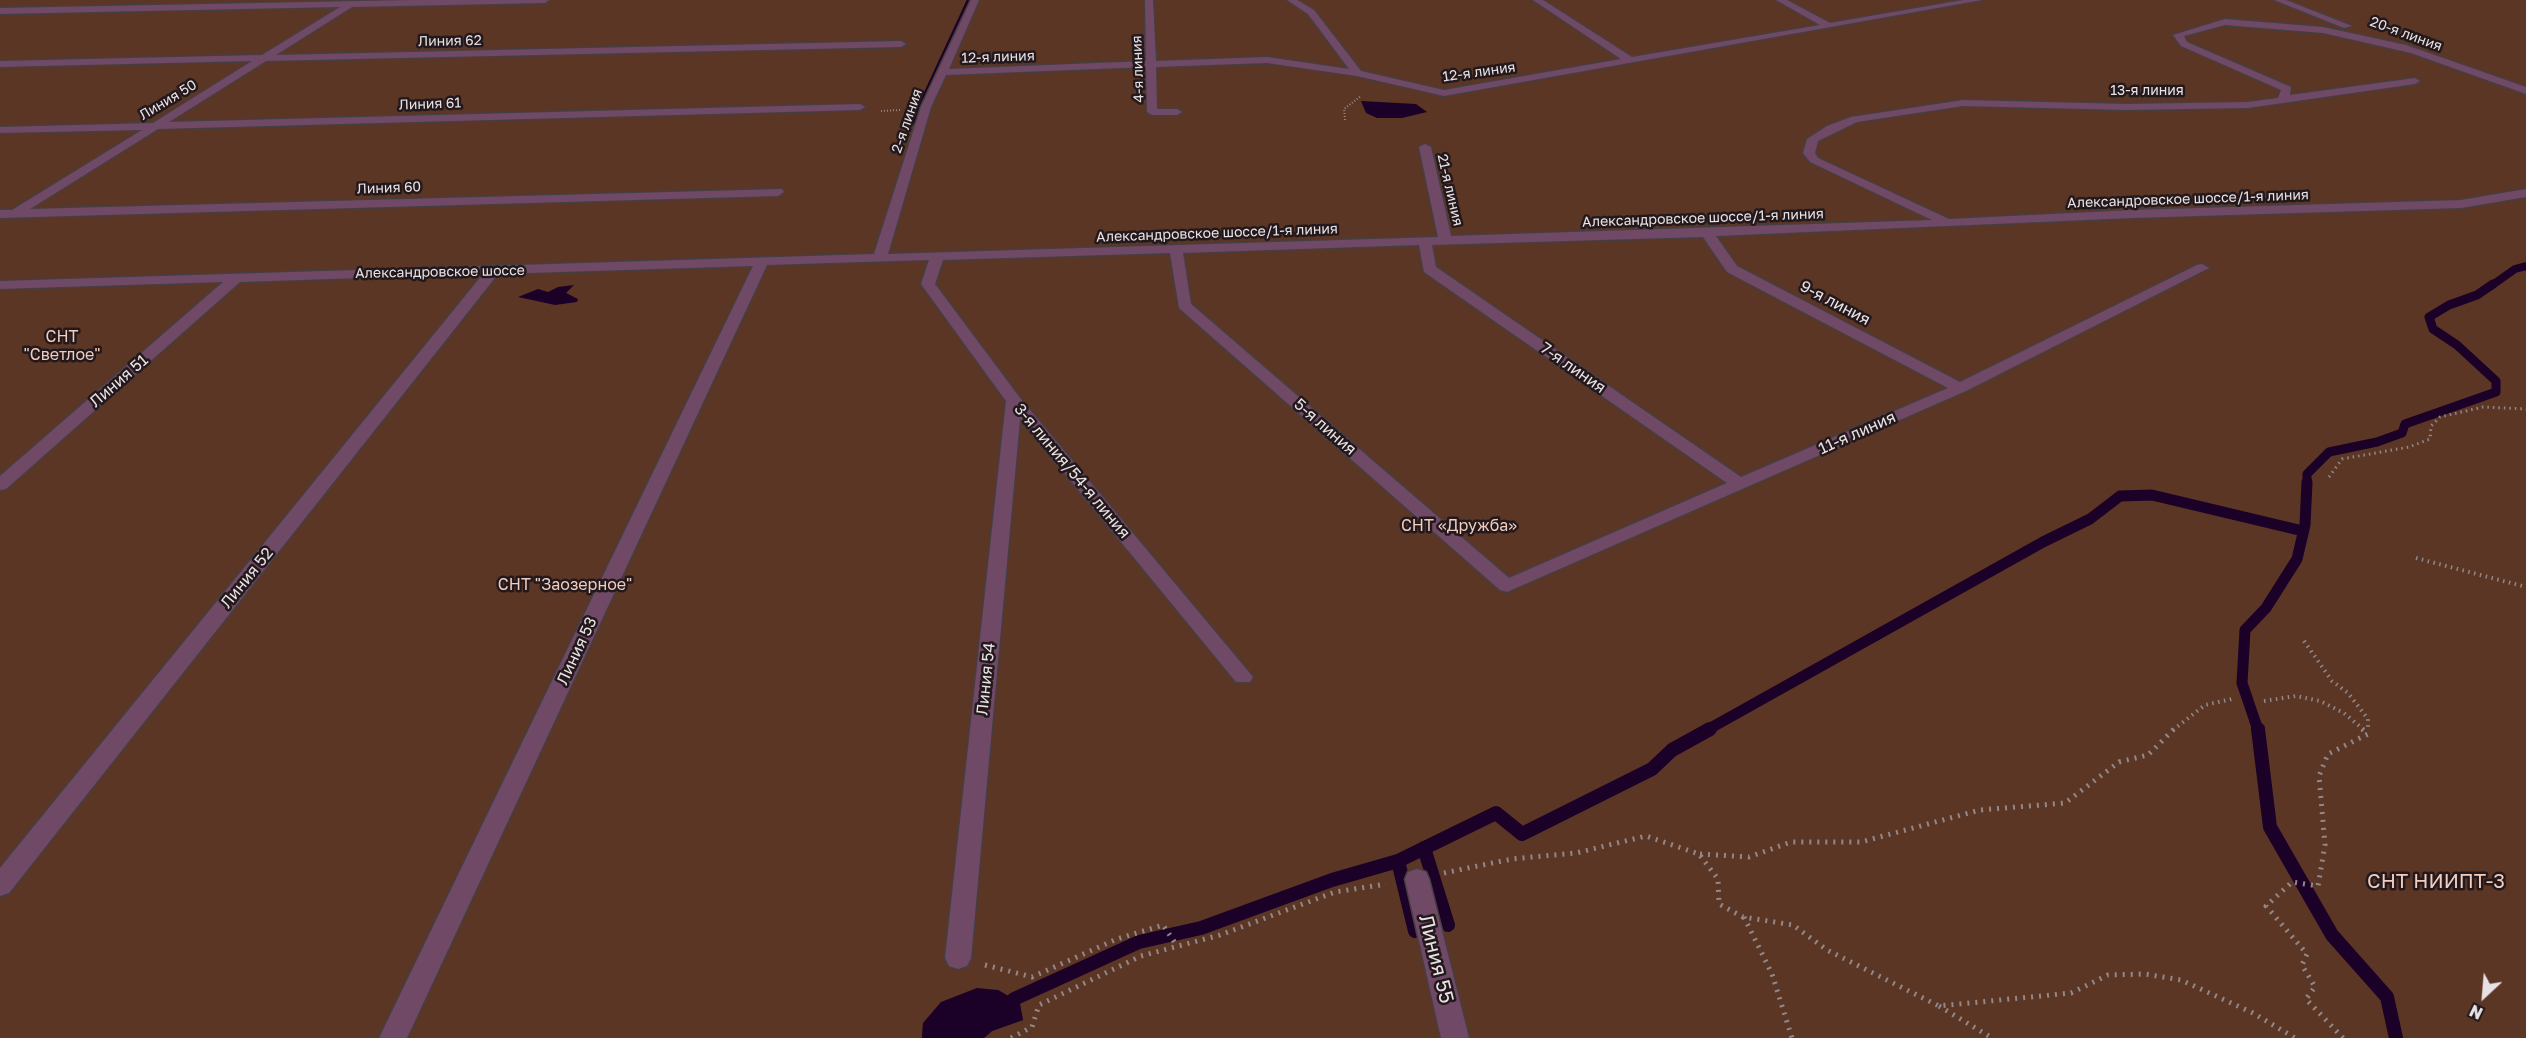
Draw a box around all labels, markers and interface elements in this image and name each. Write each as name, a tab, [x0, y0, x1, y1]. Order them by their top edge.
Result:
street label: 20-я линия	[2368, 13, 2444, 55]
street label: Линия 62	[418, 32, 482, 50]
street label: 4-я линия	[1128, 35, 1148, 103]
street label: 12-я линия	[961, 47, 1035, 67]
street label: 12-я линия	[1441, 59, 1517, 85]
street label: Линия 50	[136, 76, 200, 124]
street label: 13-я линия	[2110, 83, 2184, 99]
street label: 2-я линия	[888, 87, 926, 155]
street label: Линия 61	[399, 95, 461, 113]
street label: 21-я линия	[1434, 152, 1466, 228]
street label: Линия 60	[357, 178, 421, 198]
street label: Александровское шоссе/1-я линия	[2067, 186, 2309, 212]
street label: Александровское шоссе/1-я линия	[1582, 205, 1824, 231]
street label: Александровское шоссе/1-я линия	[1096, 220, 1338, 246]
street label: Александровское шоссе	[355, 262, 525, 282]
street label: 9-я линия	[1797, 277, 1873, 329]
park label: СНТ "Светлое"	[24, 327, 100, 365]
street label: 7-я линия	[1537, 339, 1609, 397]
street label: Линия 51	[86, 351, 152, 411]
street label: 5-я линия	[1290, 395, 1360, 459]
street label: 3-я линия/54-я линия	[1010, 400, 1134, 542]
street label: 11-я линия	[1815, 407, 1899, 459]
park label: СНТ «Дружба»	[1401, 516, 1517, 536]
street label: Линия 52	[217, 544, 277, 612]
park label: СНТ "Заозерное"	[498, 575, 632, 595]
street label: Линия 53	[553, 614, 601, 688]
street label: Линия 54	[973, 642, 999, 716]
park label: СНТ НИИПТ-3	[2367, 870, 2505, 894]
street label: Линия 55	[1413, 912, 1459, 1006]
north arrow	[2454, 966, 2514, 1026]
text: N	[2466, 1001, 2486, 1024]

